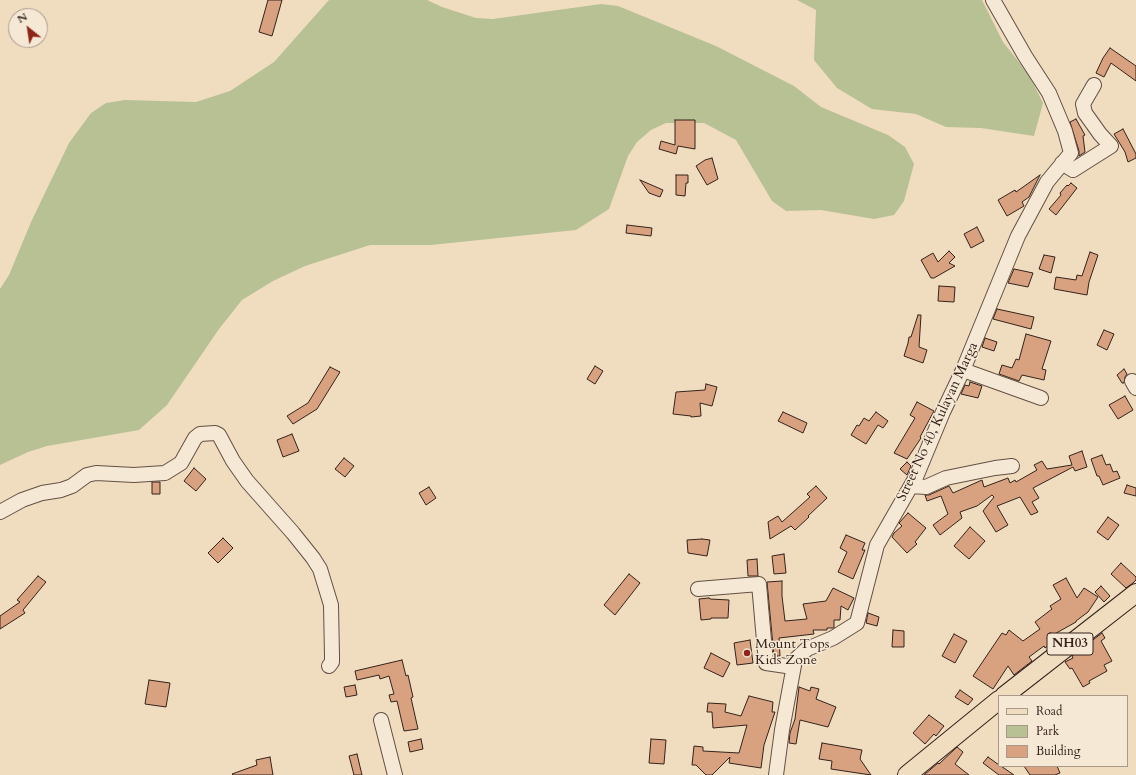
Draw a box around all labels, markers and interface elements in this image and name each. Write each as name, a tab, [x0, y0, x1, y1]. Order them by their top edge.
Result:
north arrow	[8, 8, 48, 48]
text: N	[14, 9, 30, 27]
street label: Street No 40, Kulayan Marga	[894, 340, 982, 504]
road number: NH03	[1047, 633, 1093, 655]
place label: Mount Tops Kids Zone	[755, 637, 830, 670]
marker: Mount Tops Kids Zone	[742, 648, 752, 658]
legend	[998, 695, 1128, 767]
text: Road	[1036, 703, 1062, 719]
text: Park	[1036, 723, 1059, 739]
text: Building	[1036, 743, 1080, 759]

